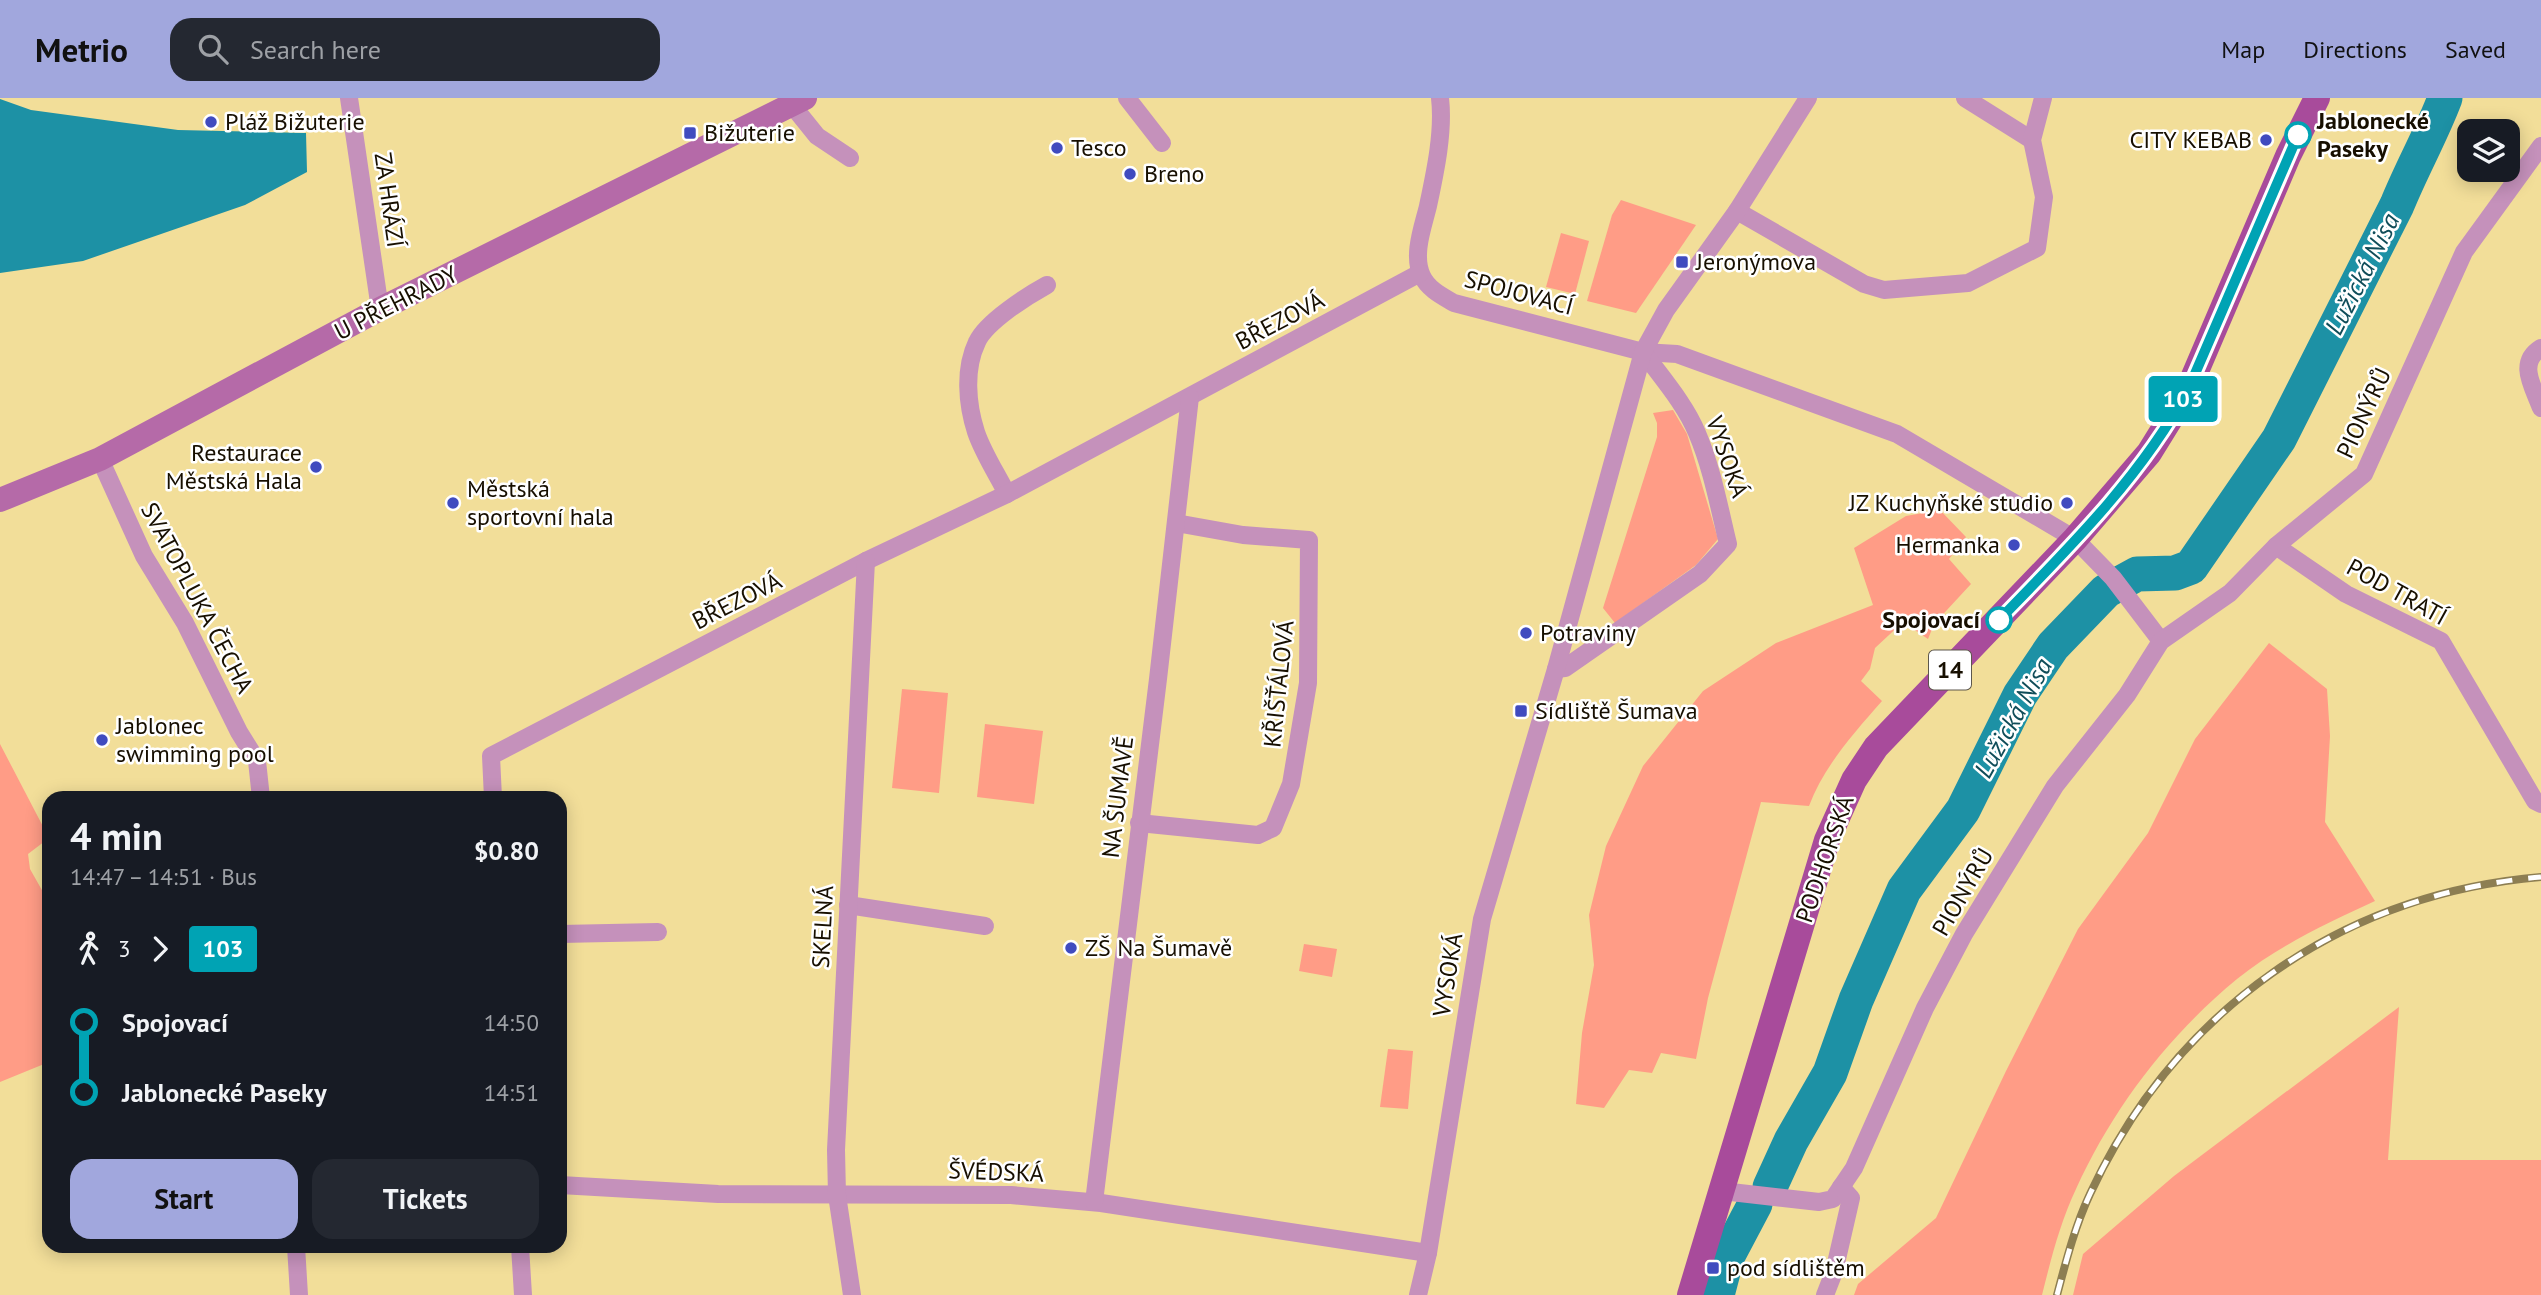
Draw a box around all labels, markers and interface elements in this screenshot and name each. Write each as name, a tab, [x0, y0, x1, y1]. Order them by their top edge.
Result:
search box	[170, 18, 660, 81]
text: Metrio	[35, 28, 128, 71]
icon: search	[194, 30, 232, 68]
text: Search here	[250, 33, 381, 66]
text: Map	[2221, 34, 2265, 65]
text: Directions	[2303, 34, 2407, 65]
text: Saved	[2445, 34, 2506, 65]
place label: Jablonecké Paseky	[2316, 105, 2429, 164]
place label: Pláž Bižuterie	[225, 106, 365, 137]
marker: Pláž Bižuterie	[203, 114, 219, 130]
place label: Bižuterie	[704, 117, 795, 148]
map controls	[2457, 119, 2520, 182]
button: layers	[2457, 119, 2520, 182]
marker: Jablonecké Paseky	[2285, 122, 2311, 148]
place label: CITY KEBAB	[2130, 124, 2252, 155]
marker: Bižuterie	[682, 125, 698, 141]
place label: Tesco	[1071, 132, 1127, 163]
marker: CITY KEBAB	[2258, 132, 2274, 148]
marker: Tesco	[1049, 140, 1065, 156]
street label: ZA HRÁZÍ	[367, 150, 412, 250]
place label: Breno	[1144, 158, 1204, 189]
marker: Breno	[1122, 166, 1138, 182]
water label: Lužická Nisa	[2317, 207, 2406, 340]
place label: Jeronýmova	[1695, 246, 1816, 277]
marker: Jeronýmova	[1674, 254, 1690, 270]
street label: U PŘEHRADY	[329, 258, 463, 347]
street label: SPOJOVACÍ	[1461, 263, 1578, 322]
street label: BŘEZOVÁ	[1230, 284, 1329, 357]
street label: PIONÝRŮ	[2329, 363, 2398, 463]
line badge: 103	[2143, 376, 2223, 422]
text: 103	[2163, 383, 2203, 414]
street label: VYSOKÁ	[1699, 411, 1756, 502]
place label: Restaurace Městská Hala	[166, 437, 302, 496]
marker: Restaurace Městská Hala	[308, 459, 324, 475]
place label: Městská sportovní hala	[467, 473, 614, 532]
place label: JZ Kuchyňské studio	[1848, 487, 2053, 518]
marker: Městská sportovní hala	[445, 495, 461, 511]
marker: JZ Kuchyňské studio	[2059, 495, 2075, 511]
street label: SVATOPLUKA ČECHA	[134, 497, 261, 698]
place label: Hermanka	[1896, 529, 2000, 560]
marker: Hermanka	[2006, 537, 2022, 553]
street label: POD TRATÍ	[2341, 551, 2454, 632]
street label: BŘEZOVÁ	[687, 565, 787, 636]
place label: Spojovací	[1882, 604, 1981, 635]
marker: Spojovací	[1986, 607, 2012, 633]
place label: Potraviny	[1540, 617, 1636, 648]
street label: KŘIŠŤÁLOVÁ	[1256, 619, 1301, 749]
marker: Potraviny	[1518, 625, 1534, 641]
road number: 14	[1929, 650, 1971, 690]
water label: Lužická Nisa	[1966, 652, 2059, 783]
place label: Sídliště Šumava	[1535, 695, 1698, 726]
marker: Sídliště Šumava	[1513, 703, 1529, 719]
place label: Jablonec swimming pool	[115, 710, 274, 769]
marker: Jablonec swimming pool	[94, 732, 110, 748]
street label: NA ŠUMAVĚ	[1095, 734, 1140, 860]
street label: PODHORSKÁ	[1788, 791, 1861, 927]
text: 4 min	[70, 811, 163, 860]
text: $0.80	[474, 834, 539, 867]
street label: PIONÝRŮ	[1925, 842, 2000, 941]
text: 14:47 – 14:51 · Bus	[70, 862, 257, 891]
street label: SKELNÁ	[805, 885, 840, 969]
icon: walk	[70, 930, 108, 968]
icon: forward	[141, 930, 179, 968]
street label: VYSOKÁ	[1425, 931, 1469, 1020]
place label: ZŠ Na Šumavě	[1085, 932, 1232, 963]
text: 103	[203, 933, 243, 964]
text: 3	[118, 934, 131, 963]
marker: ZŠ Na Šumavě	[1063, 940, 1079, 956]
text: Spojovací	[122, 1006, 228, 1039]
text: 14:50	[484, 1008, 539, 1037]
text: Jablonecké Paseky	[122, 1076, 327, 1109]
text: 14:51	[484, 1078, 539, 1107]
street label: ŠVÉDSKÁ	[948, 1154, 1044, 1189]
button: Start	[70, 1159, 298, 1239]
button: Tickets	[312, 1159, 539, 1239]
place label: pod sídlištěm	[1727, 1252, 1865, 1283]
marker: pod sídlištěm	[1705, 1260, 1721, 1276]

